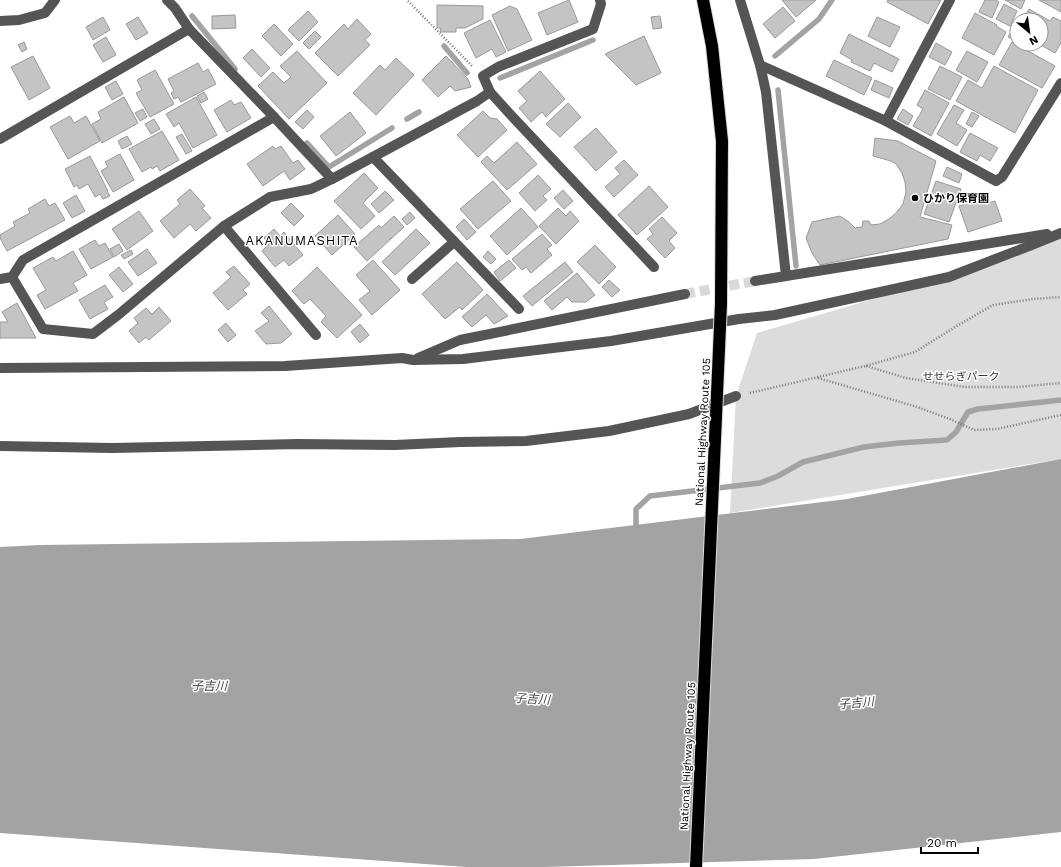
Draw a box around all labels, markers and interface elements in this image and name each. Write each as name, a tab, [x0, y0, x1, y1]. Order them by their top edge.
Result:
north arrow	[1009, 12, 1049, 52]
text: N	[1027, 33, 1040, 48]
place label: ひかり保育園	[923, 192, 989, 205]
marker: ひかり保育園	[910, 193, 920, 203]
district label: AKANUMASHITA	[246, 233, 359, 248]
street label: National Highway Route 105	[693, 358, 713, 506]
park label: せせらぎパーク	[923, 370, 1000, 383]
water label: 子吉川	[191, 679, 229, 693]
street label: National Highway Route 105	[678, 682, 698, 830]
water label: 子吉川	[514, 691, 552, 707]
water label: 子吉川	[837, 694, 877, 712]
scale bar	[921, 829, 978, 855]
text: 20 m	[927, 836, 957, 850]

